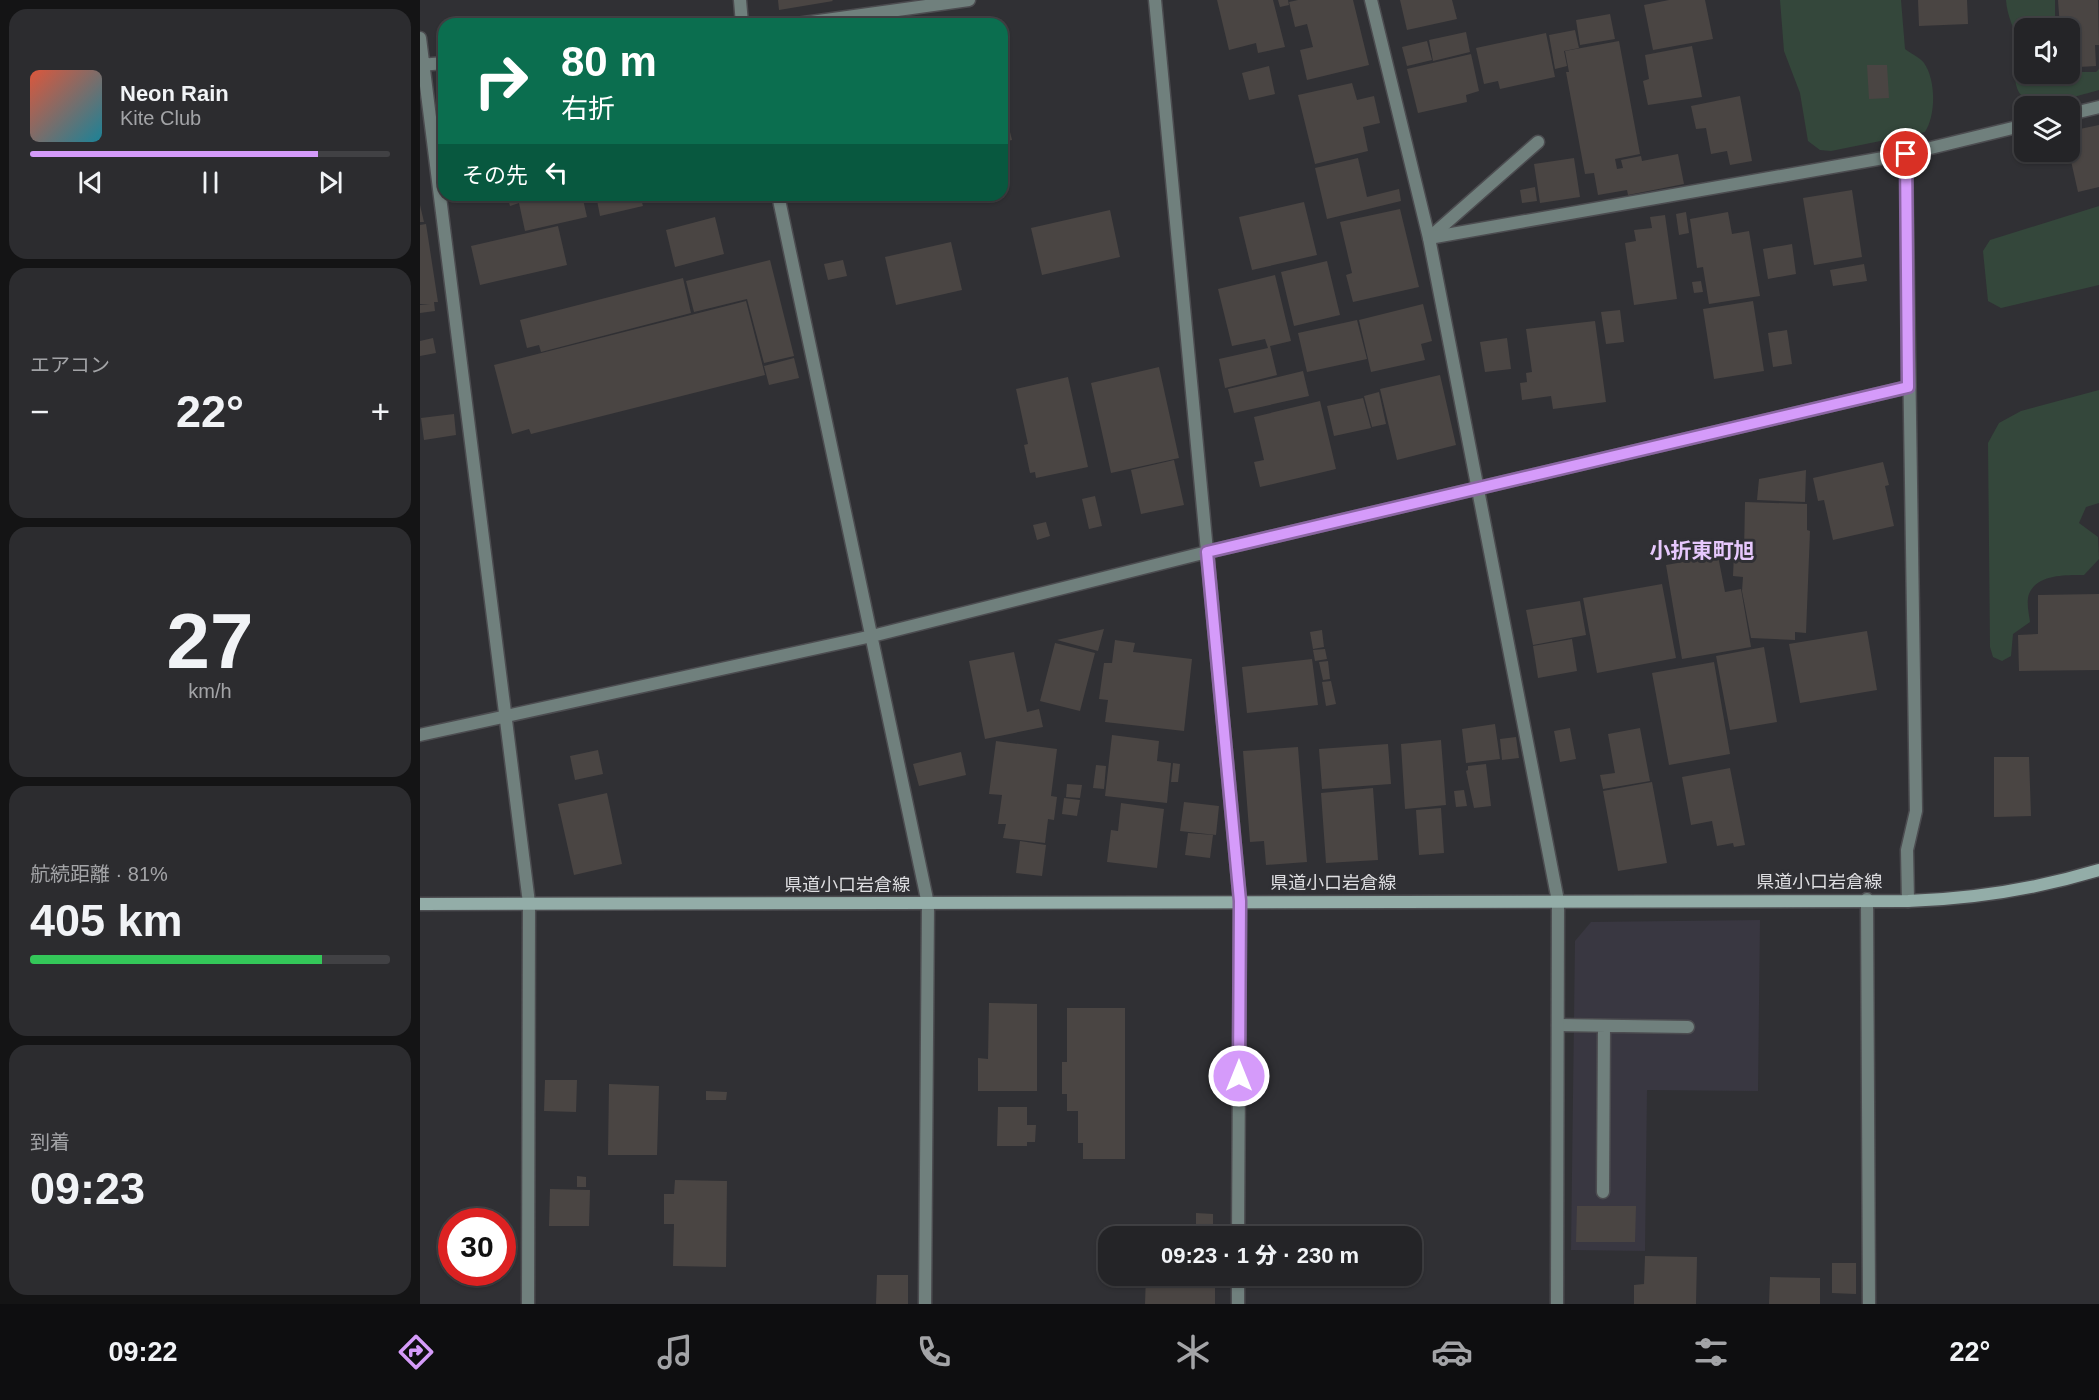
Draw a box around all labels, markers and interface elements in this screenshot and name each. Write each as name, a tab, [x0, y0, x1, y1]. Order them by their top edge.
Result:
map controls	[2014, 18, 2080, 162]
button: sound	[2014, 18, 2080, 84]
text: 80 m	[561, 38, 657, 85]
icon: right	[462, 42, 540, 120]
text: Neon Rain	[120, 81, 229, 106]
text: 右折	[561, 94, 615, 124]
button: layers	[2014, 96, 2080, 162]
text: Kite Club	[120, 107, 201, 129]
pin	[1880, 128, 1931, 179]
icon: arrive	[1889, 137, 1922, 170]
icon: left	[540, 156, 573, 189]
text: その先	[462, 163, 528, 188]
icon: previous	[74, 166, 107, 199]
icon: pause	[194, 166, 227, 199]
icon: next	[314, 166, 347, 199]
text: エアコン	[30, 354, 110, 376]
text: 22°	[176, 386, 244, 437]
text: −	[30, 393, 49, 430]
text: +	[371, 393, 390, 430]
district label: 小折東町旭	[1650, 539, 1755, 562]
text: 27	[167, 597, 253, 685]
text: km/h	[188, 680, 232, 702]
text: 航続距離 · 81%	[30, 863, 168, 885]
street label: 県道小口岩倉線	[1756, 872, 1882, 892]
street label: 県道小口岩倉線	[1270, 873, 1396, 893]
street label: 県道小口岩倉線	[784, 875, 910, 895]
text: 405 km	[30, 895, 183, 946]
position arrow	[1207, 1044, 1271, 1108]
text: 到着	[30, 1131, 70, 1153]
text: 09:23	[30, 1163, 145, 1214]
speed limit sign: 30	[438, 1208, 516, 1286]
text: 09:23 · 1 分 · 230 m	[1161, 1243, 1359, 1268]
icon: directions	[395, 1331, 437, 1373]
icon: music	[654, 1331, 696, 1373]
icon: phone	[913, 1331, 955, 1373]
icon: climate	[1172, 1331, 1214, 1373]
icon: car	[1431, 1331, 1473, 1373]
icon: filters	[1690, 1331, 1732, 1373]
text: 09:22	[109, 1337, 178, 1367]
text: 22°	[1950, 1337, 1990, 1367]

